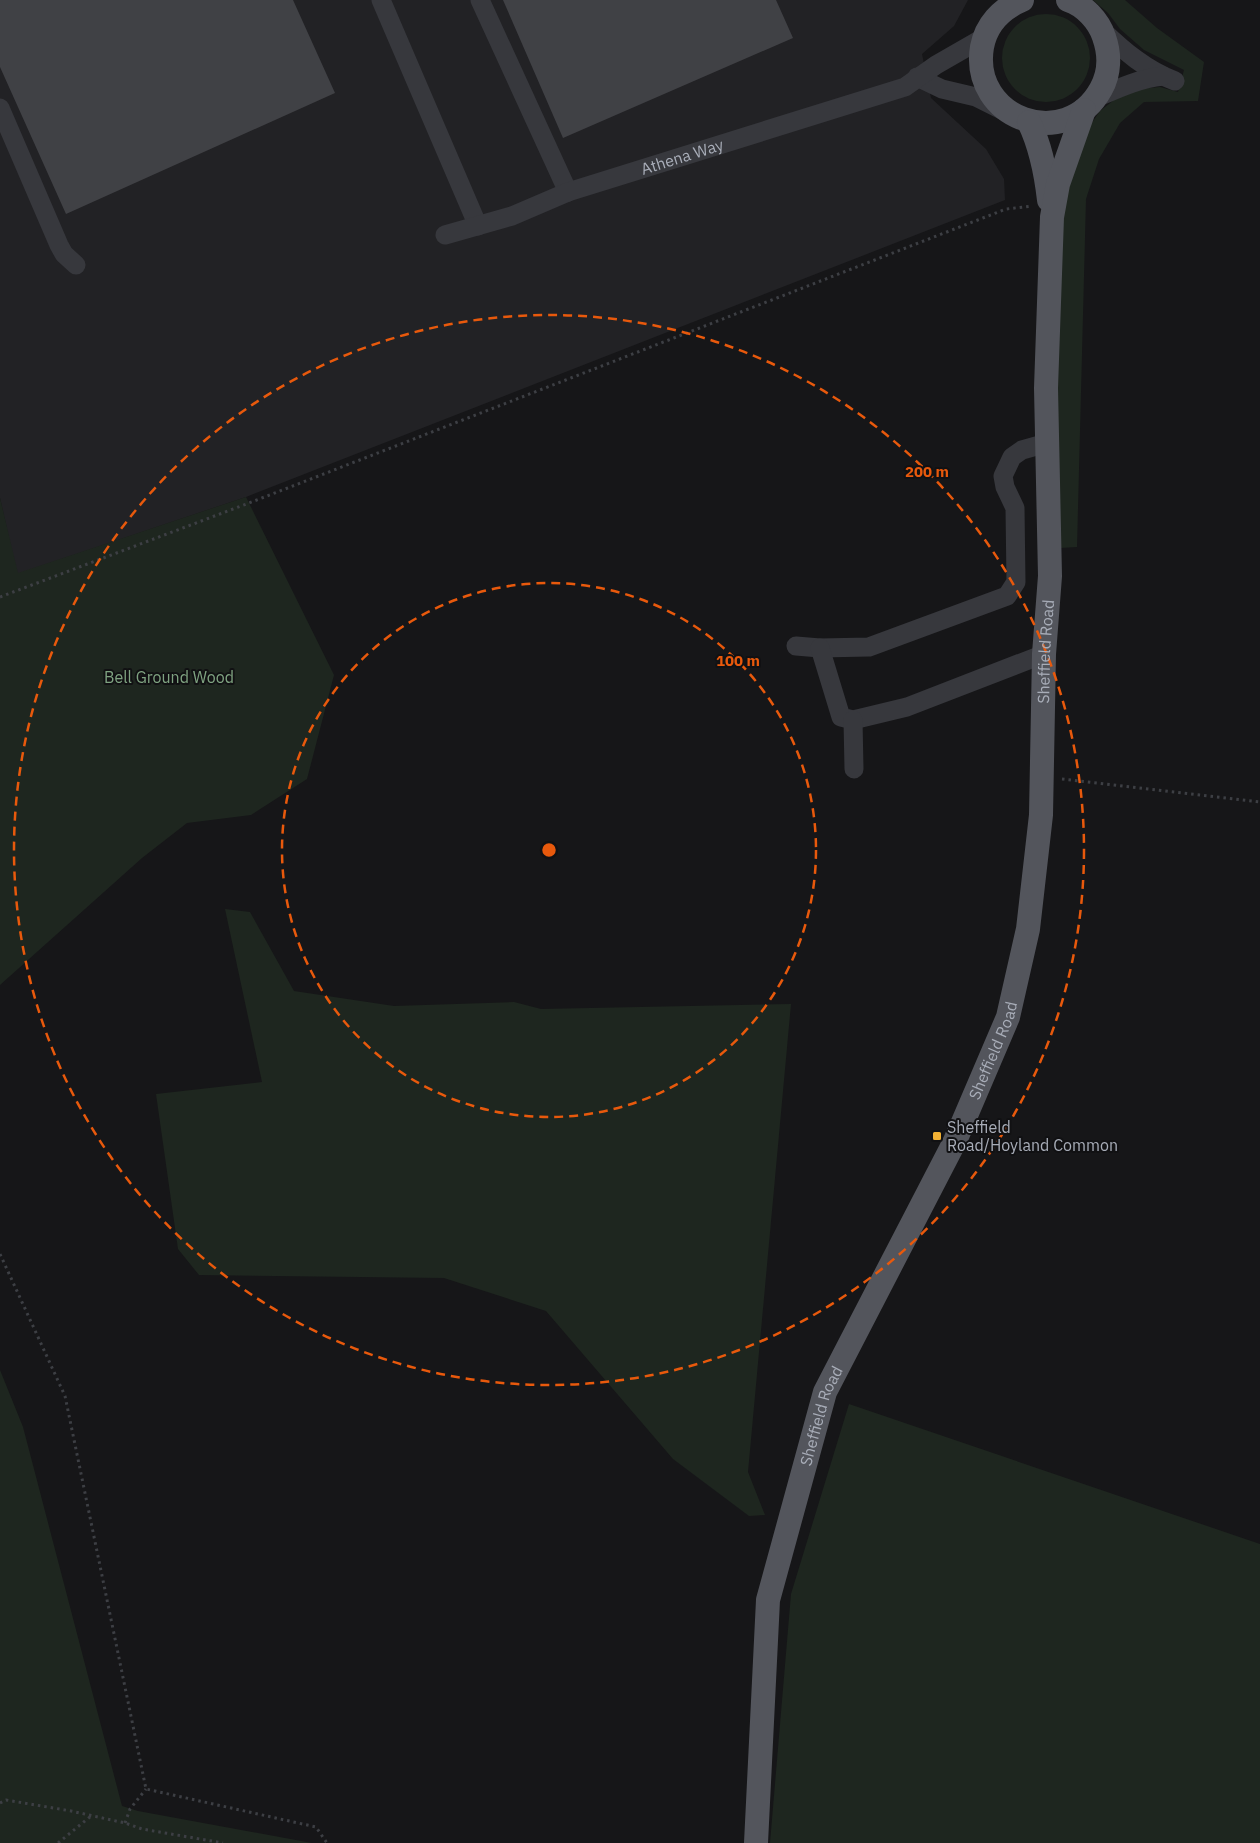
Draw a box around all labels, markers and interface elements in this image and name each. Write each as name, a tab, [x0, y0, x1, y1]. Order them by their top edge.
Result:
street label: Athena Way	[638, 134, 726, 179]
text: 200 m	[905, 462, 949, 481]
street label: Sheffield Road	[1033, 599, 1058, 704]
text: 100 m	[716, 651, 760, 670]
park label: Bell Ground Wood	[104, 667, 234, 687]
centre of rings	[540, 841, 558, 859]
street label: Sheffield Road	[964, 999, 1021, 1103]
place label: Sheffield Road/Hoyland Common	[947, 1117, 1118, 1155]
marker: Sheffield Road/Hoyland Common	[931, 1130, 943, 1142]
street label: Sheffield Road	[795, 1362, 847, 1468]

